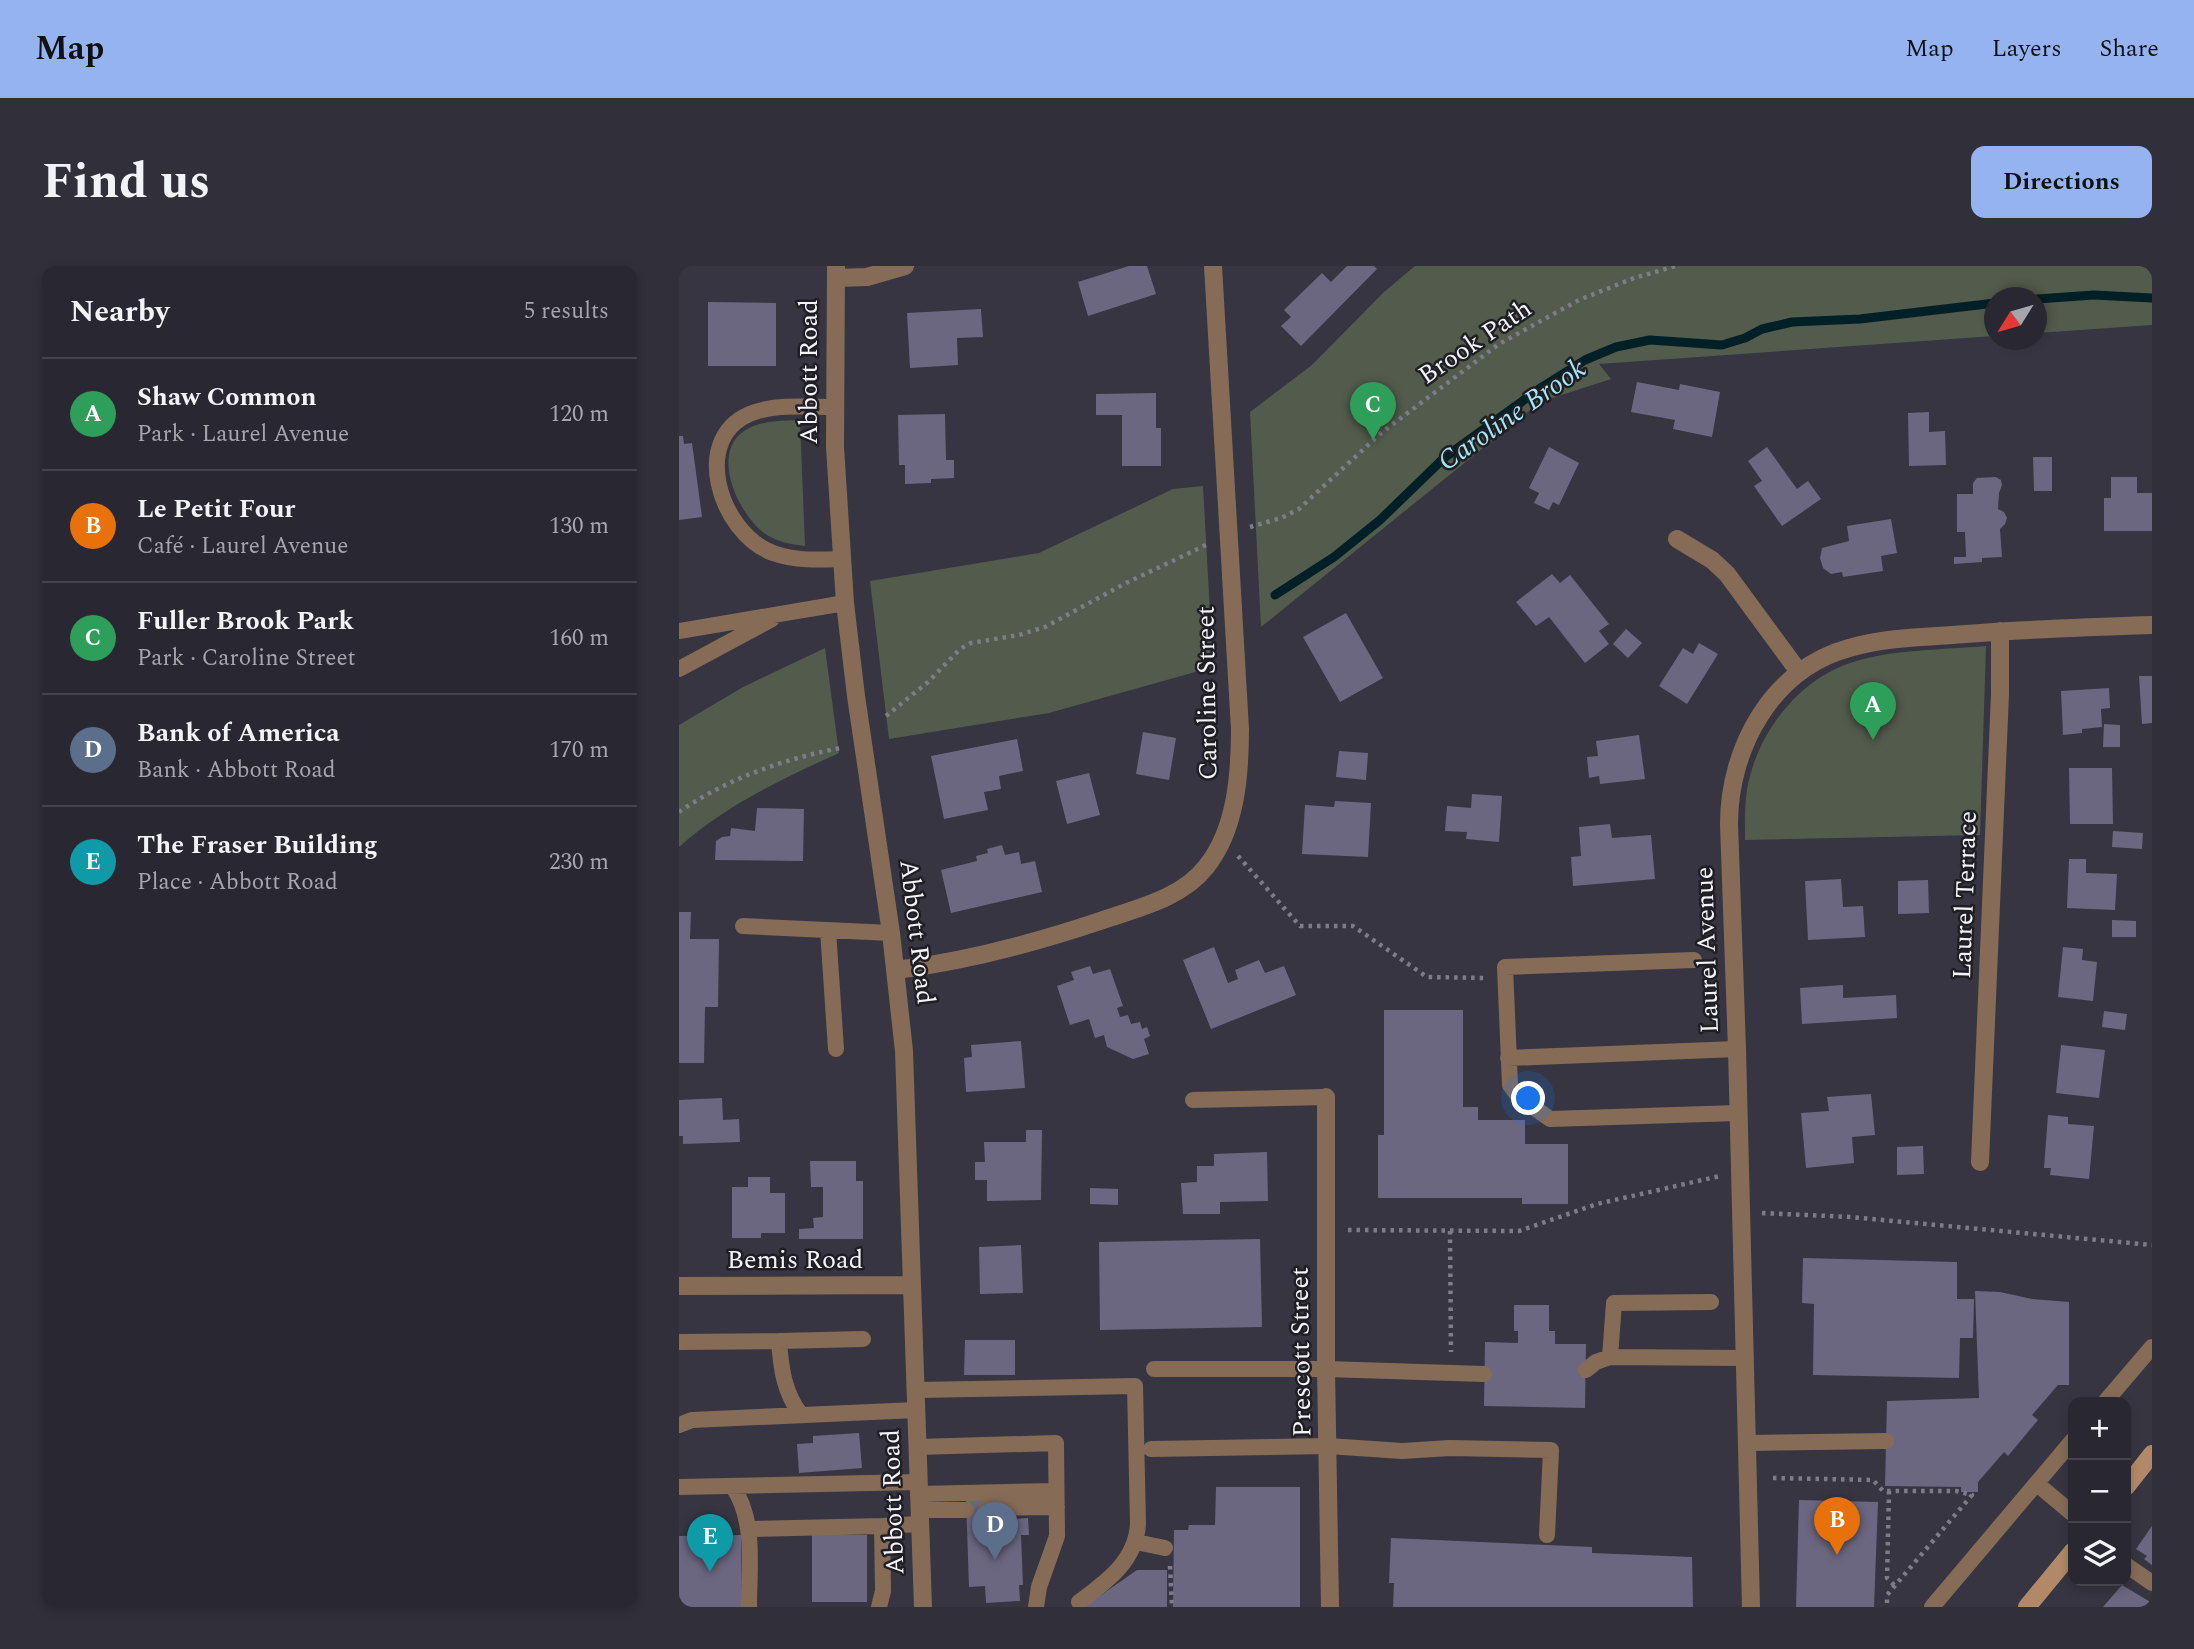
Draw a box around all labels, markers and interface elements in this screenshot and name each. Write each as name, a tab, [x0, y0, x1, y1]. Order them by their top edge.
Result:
text: Map	[35, 24, 104, 74]
text: Map	[1905, 31, 1954, 67]
text: Layers	[1992, 31, 2062, 67]
text: Share	[2100, 31, 2159, 67]
text: Find us	[42, 145, 210, 220]
button: Directions	[1971, 146, 2152, 218]
north arrow	[1984, 287, 2047, 350]
text: Nearby	[70, 289, 169, 335]
street label: Brook Path	[1410, 289, 1540, 395]
text: 5 results	[524, 294, 609, 329]
street label: Abbott Road	[789, 299, 829, 445]
water label: Caroline Brook	[1429, 348, 1595, 482]
text: Shaw Common	[137, 377, 317, 417]
pin: C	[1350, 382, 1396, 440]
text: A	[84, 397, 102, 432]
text: 120 m	[549, 397, 609, 432]
text: Park · Laurel Avenue	[137, 417, 349, 452]
text: Le Petit Four	[137, 489, 295, 529]
text: B	[85, 509, 101, 544]
text: 130 m	[549, 509, 609, 544]
text: Café · Laurel Avenue	[137, 529, 348, 564]
text: Fuller Brook Park	[137, 601, 354, 641]
street label: Caroline Street	[1185, 606, 1229, 780]
text: C	[85, 621, 101, 656]
text: 160 m	[549, 621, 609, 656]
text: Park · Caroline Street	[137, 641, 356, 676]
pin: A	[1850, 682, 1896, 740]
text: Bank of America	[137, 713, 340, 753]
text: D	[84, 733, 102, 768]
text: 170 m	[549, 733, 609, 768]
text: Bank · Abbott Road	[137, 753, 336, 788]
street label: Laurel Terrace	[1942, 810, 1988, 980]
text: The Fraser Building	[137, 825, 378, 865]
text: E	[85, 845, 101, 880]
text: 230 m	[549, 845, 609, 880]
street label: Abbott Road	[888, 857, 946, 1007]
text: Place · Abbott Road	[137, 865, 338, 900]
street label: Laurel Avenue	[1684, 866, 1730, 1034]
your location	[1511, 1081, 1545, 1115]
street label: Bemis Road	[727, 1240, 863, 1280]
street label: Prescott Street	[1280, 1267, 1322, 1437]
map controls	[2068, 1397, 2131, 1586]
button: +	[2068, 1397, 2131, 1460]
street label: Abbott Road	[870, 1429, 916, 1575]
button: −	[2068, 1460, 2131, 1523]
pin: B	[1814, 1497, 1860, 1555]
pin: D	[972, 1502, 1018, 1560]
pin: E	[687, 1514, 733, 1572]
button: layers	[2068, 1523, 2131, 1586]

